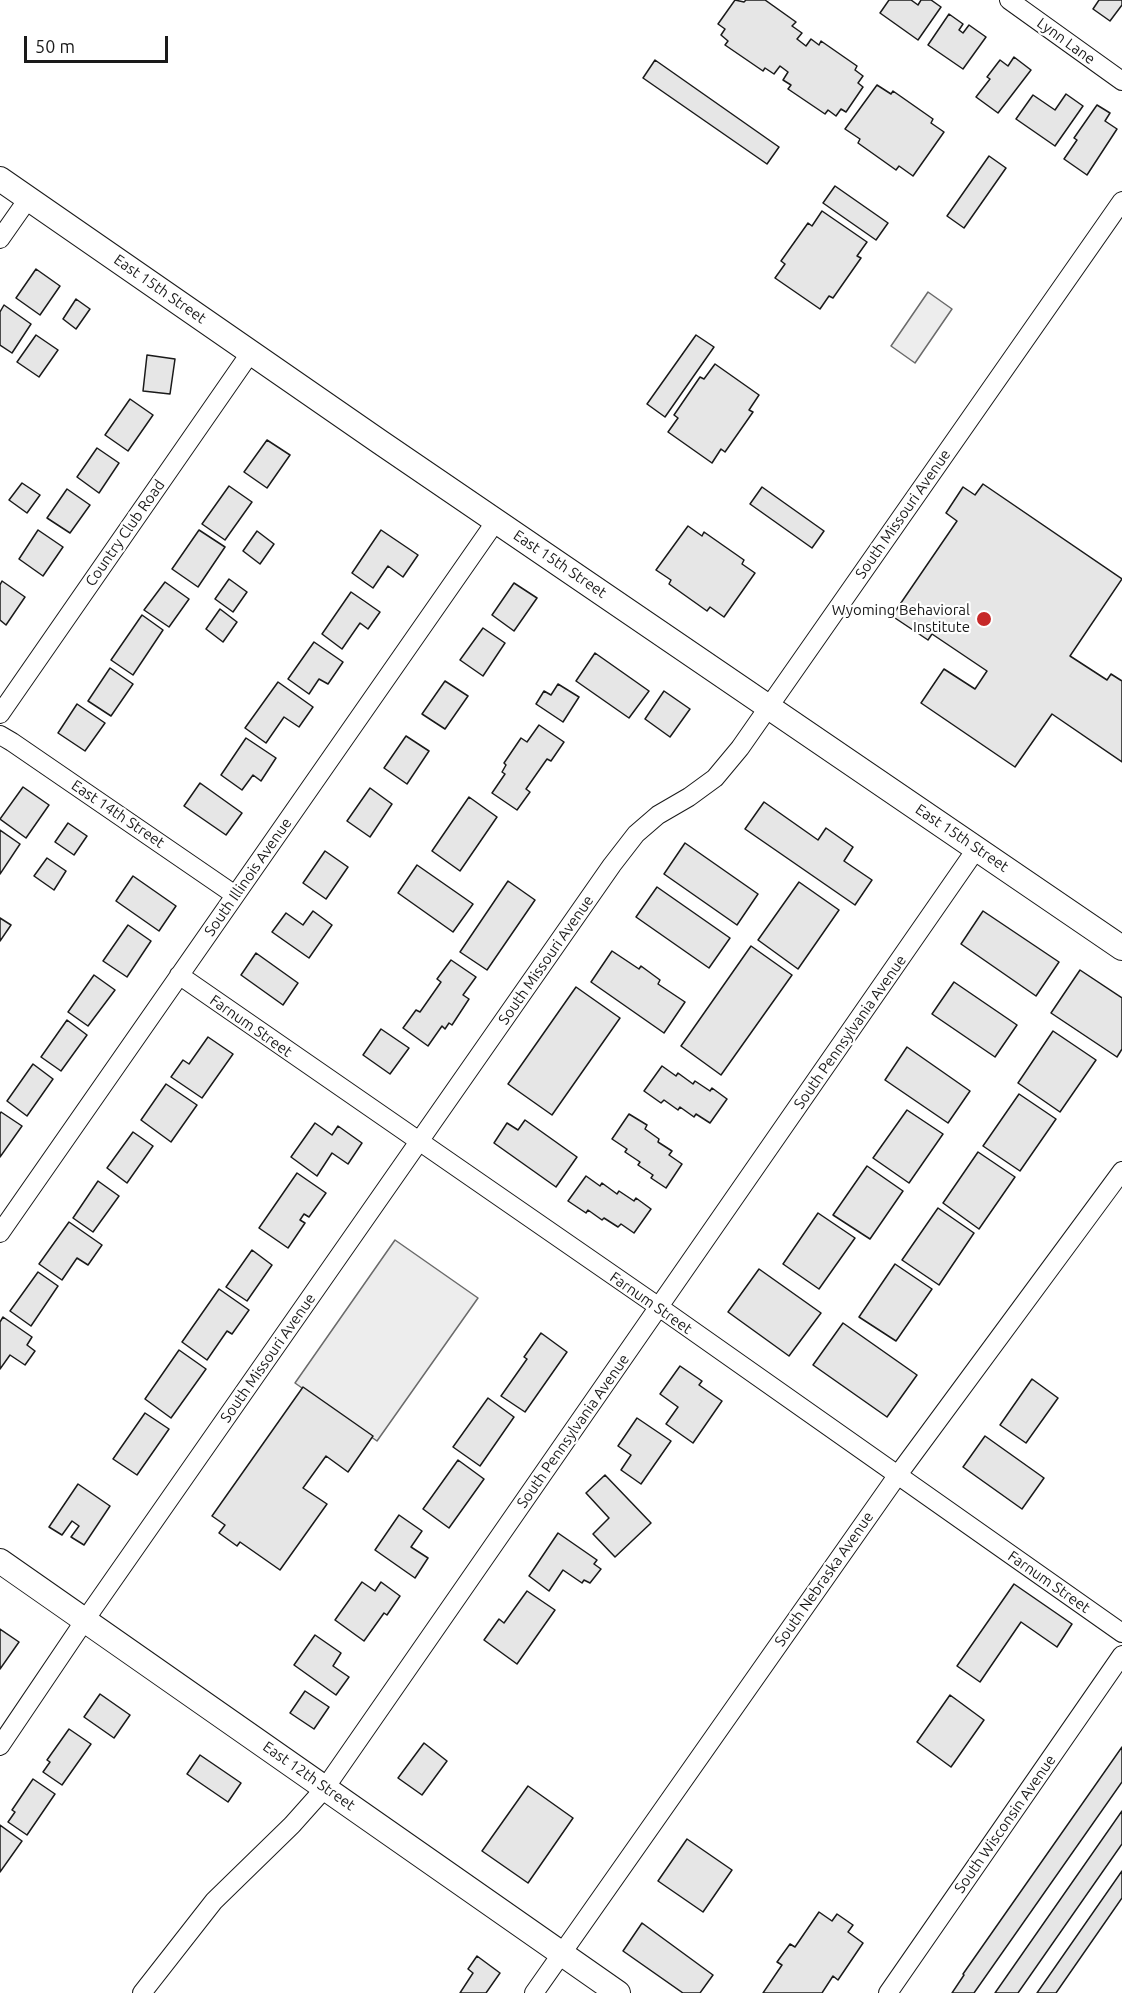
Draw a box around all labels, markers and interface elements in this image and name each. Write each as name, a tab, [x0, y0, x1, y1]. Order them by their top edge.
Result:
street label: Lynn Lane	[1033, 14, 1099, 68]
scale bar	[27, 24, 171, 62]
text: 50 m	[35, 36, 75, 56]
street label: East 15th Street	[110, 250, 210, 328]
street label: South Missouri Avenue	[852, 446, 954, 582]
street label: Country Club Road	[81, 476, 169, 590]
street label: East 15th Street	[510, 526, 610, 602]
place label: Wyoming Behavioral Institute	[832, 601, 970, 636]
marker: Wyoming Behavioral Institute	[975, 610, 993, 628]
street label: East 14th Street	[68, 776, 168, 852]
street label: East 15th Street	[912, 800, 1012, 876]
street label: South Illinois Avenue	[201, 815, 295, 939]
street label: South Missouri Avenue	[495, 892, 597, 1028]
street label: South Pennsylvania Avenue	[790, 952, 910, 1112]
street label: Farnum Street	[206, 991, 296, 1061]
street label: Farnum Street	[606, 1268, 696, 1338]
street label: South Missouri Avenue	[217, 1290, 319, 1426]
street label: South Pennsylvania Avenue	[513, 1351, 633, 1511]
street label: South Nebraska Avenue	[771, 1508, 877, 1650]
street label: Farnum Street	[1004, 1547, 1094, 1617]
street label: East 12th Street	[259, 1737, 359, 1815]
street label: South Wisconsin Avenue	[950, 1752, 1060, 1896]

